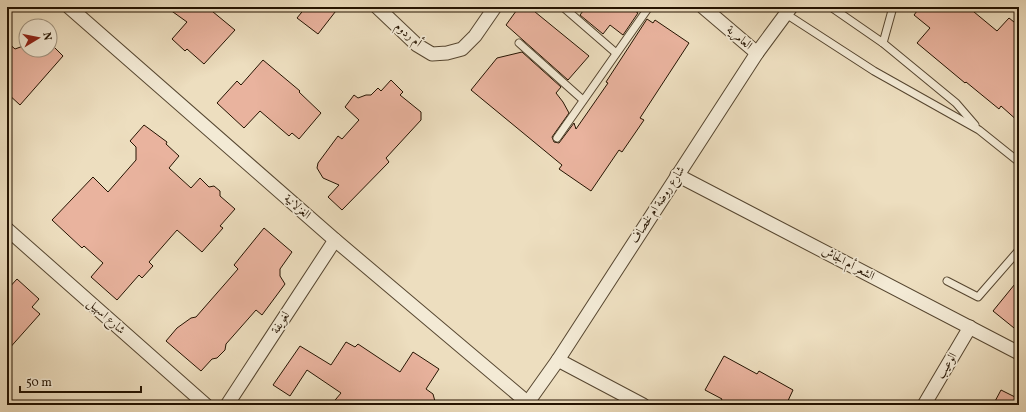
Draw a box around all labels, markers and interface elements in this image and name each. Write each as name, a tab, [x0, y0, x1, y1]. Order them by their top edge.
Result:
north arrow	[18, 18, 58, 58]
street label: أم ردوم	[390, 18, 426, 53]
street label: العامرية	[723, 22, 756, 54]
text: N	[38, 31, 54, 42]
street label: شارع روضة ام لخصاف	[627, 163, 691, 248]
street label: الغزلانية	[280, 191, 314, 223]
street label: الشعر أم الجاش	[818, 242, 878, 287]
street label: شارع اسهيل	[82, 296, 129, 340]
street label: لغويفة	[268, 309, 294, 337]
street label: الوعيب	[933, 350, 961, 382]
scale bar	[20, 368, 141, 394]
text: 50 m	[26, 375, 52, 391]

